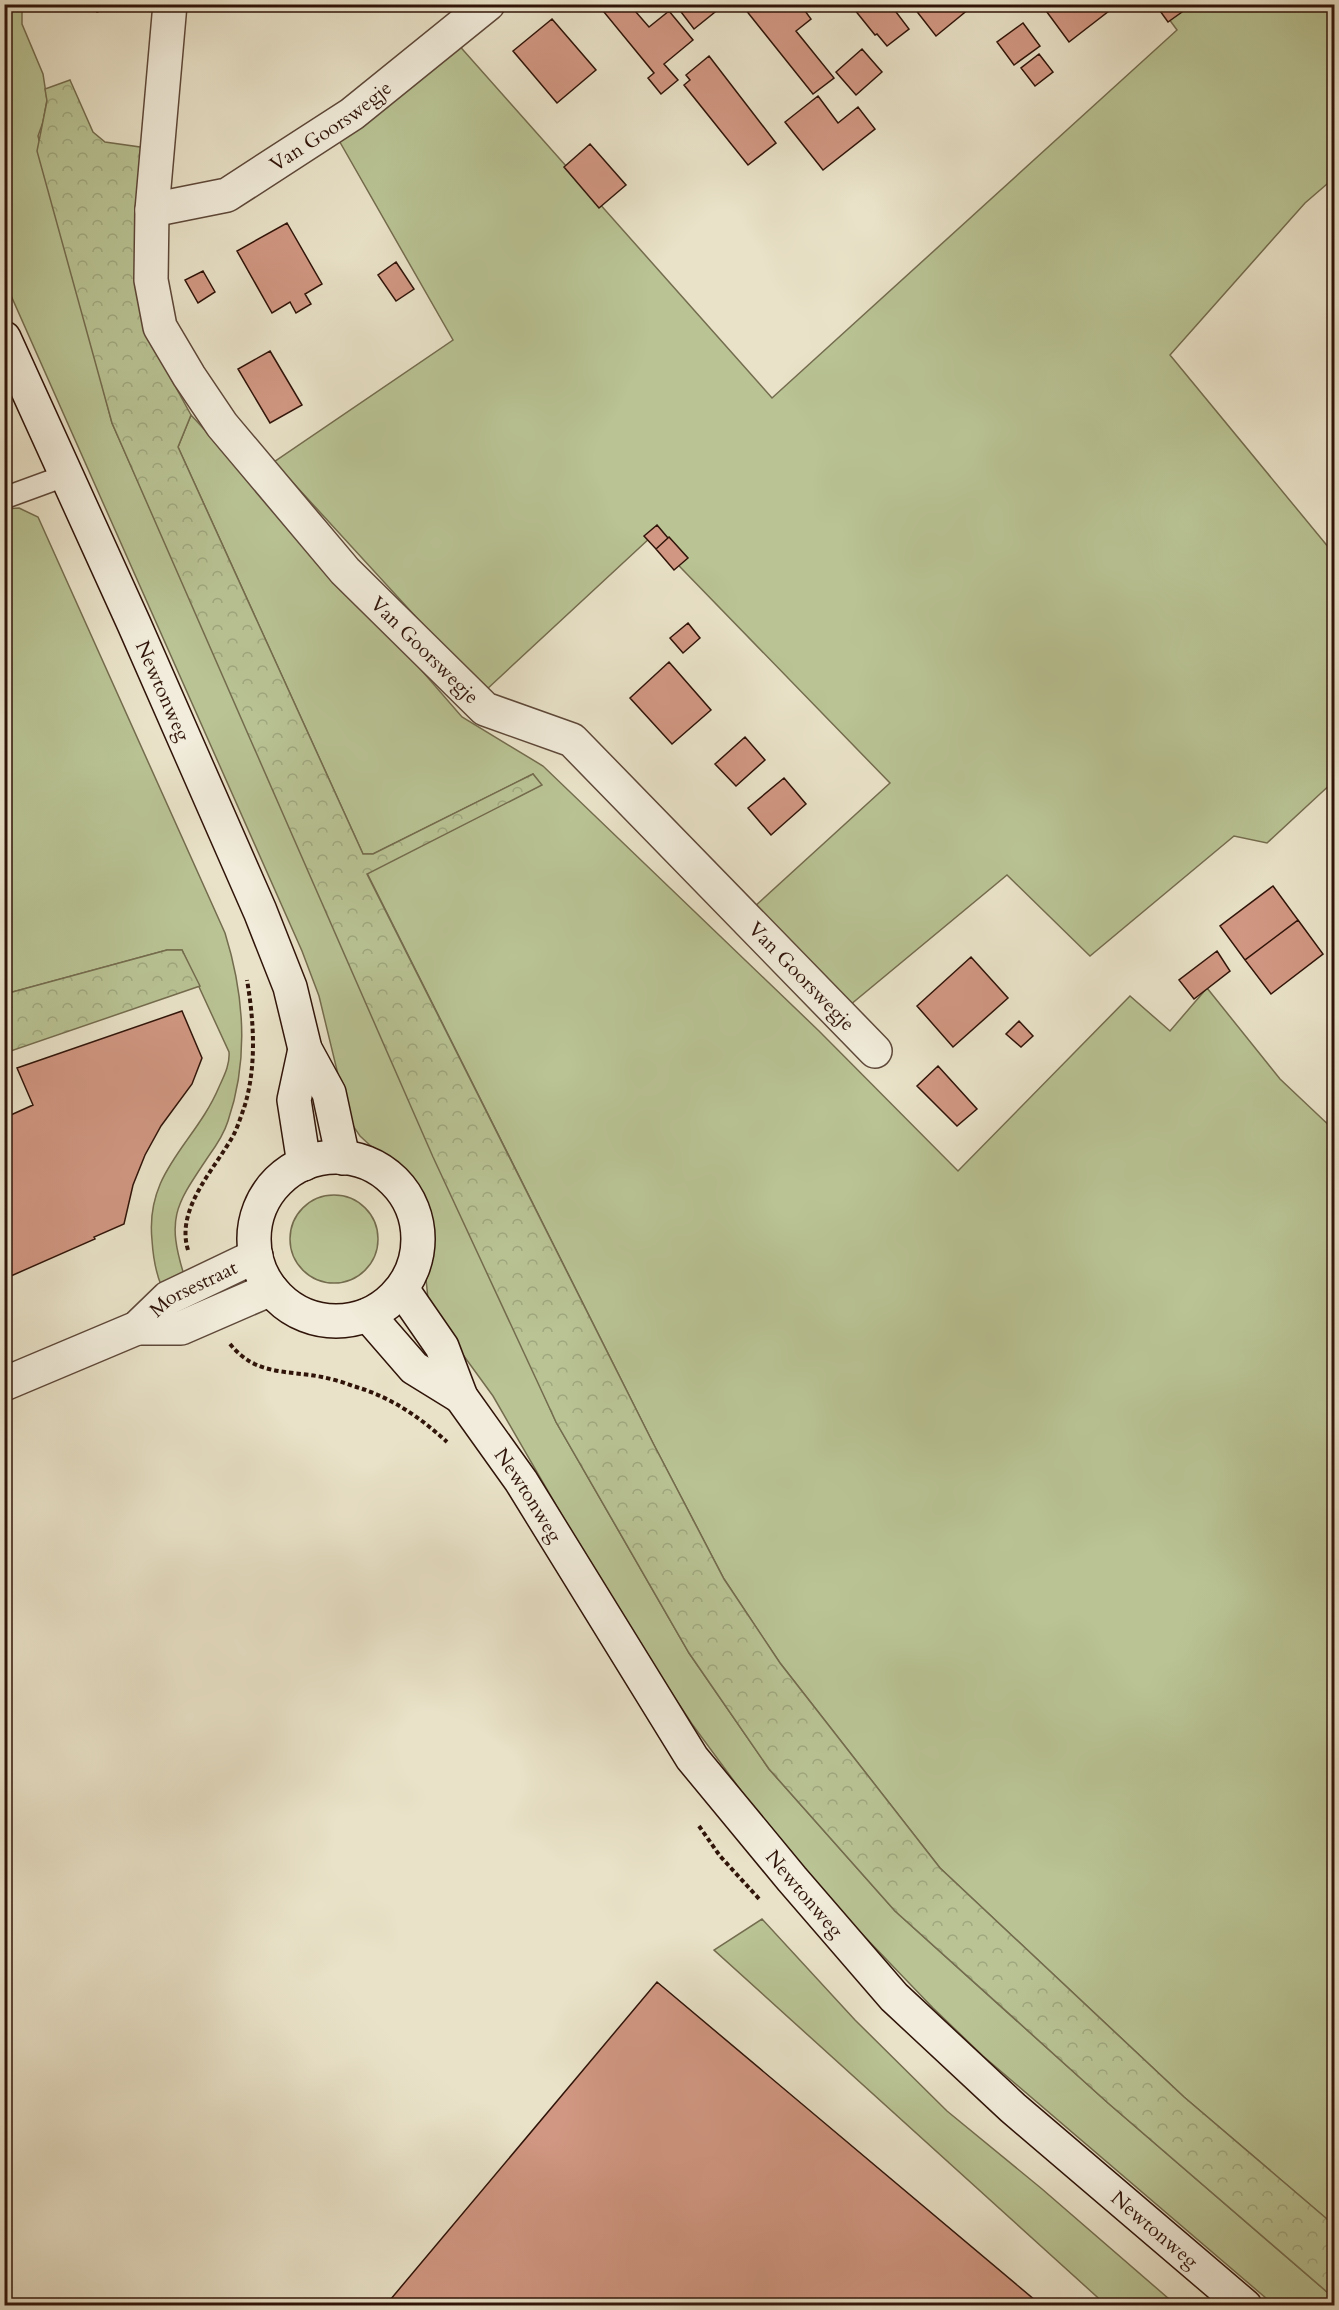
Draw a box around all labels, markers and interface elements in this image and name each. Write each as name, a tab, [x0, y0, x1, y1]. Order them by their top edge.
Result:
street label: Van Goorswegje	[264, 74, 397, 177]
street label: Van Goorswegje	[365, 590, 485, 710]
street label: Newtonweg	[129, 636, 197, 746]
street label: Van Goorswegje	[742, 915, 861, 1037]
street label: Morsestraat	[143, 1253, 242, 1323]
street label: Newtonweg	[488, 1442, 569, 1548]
street label: Newtonweg	[760, 1844, 850, 1944]
street label: Newtonweg	[1105, 2184, 1205, 2275]

